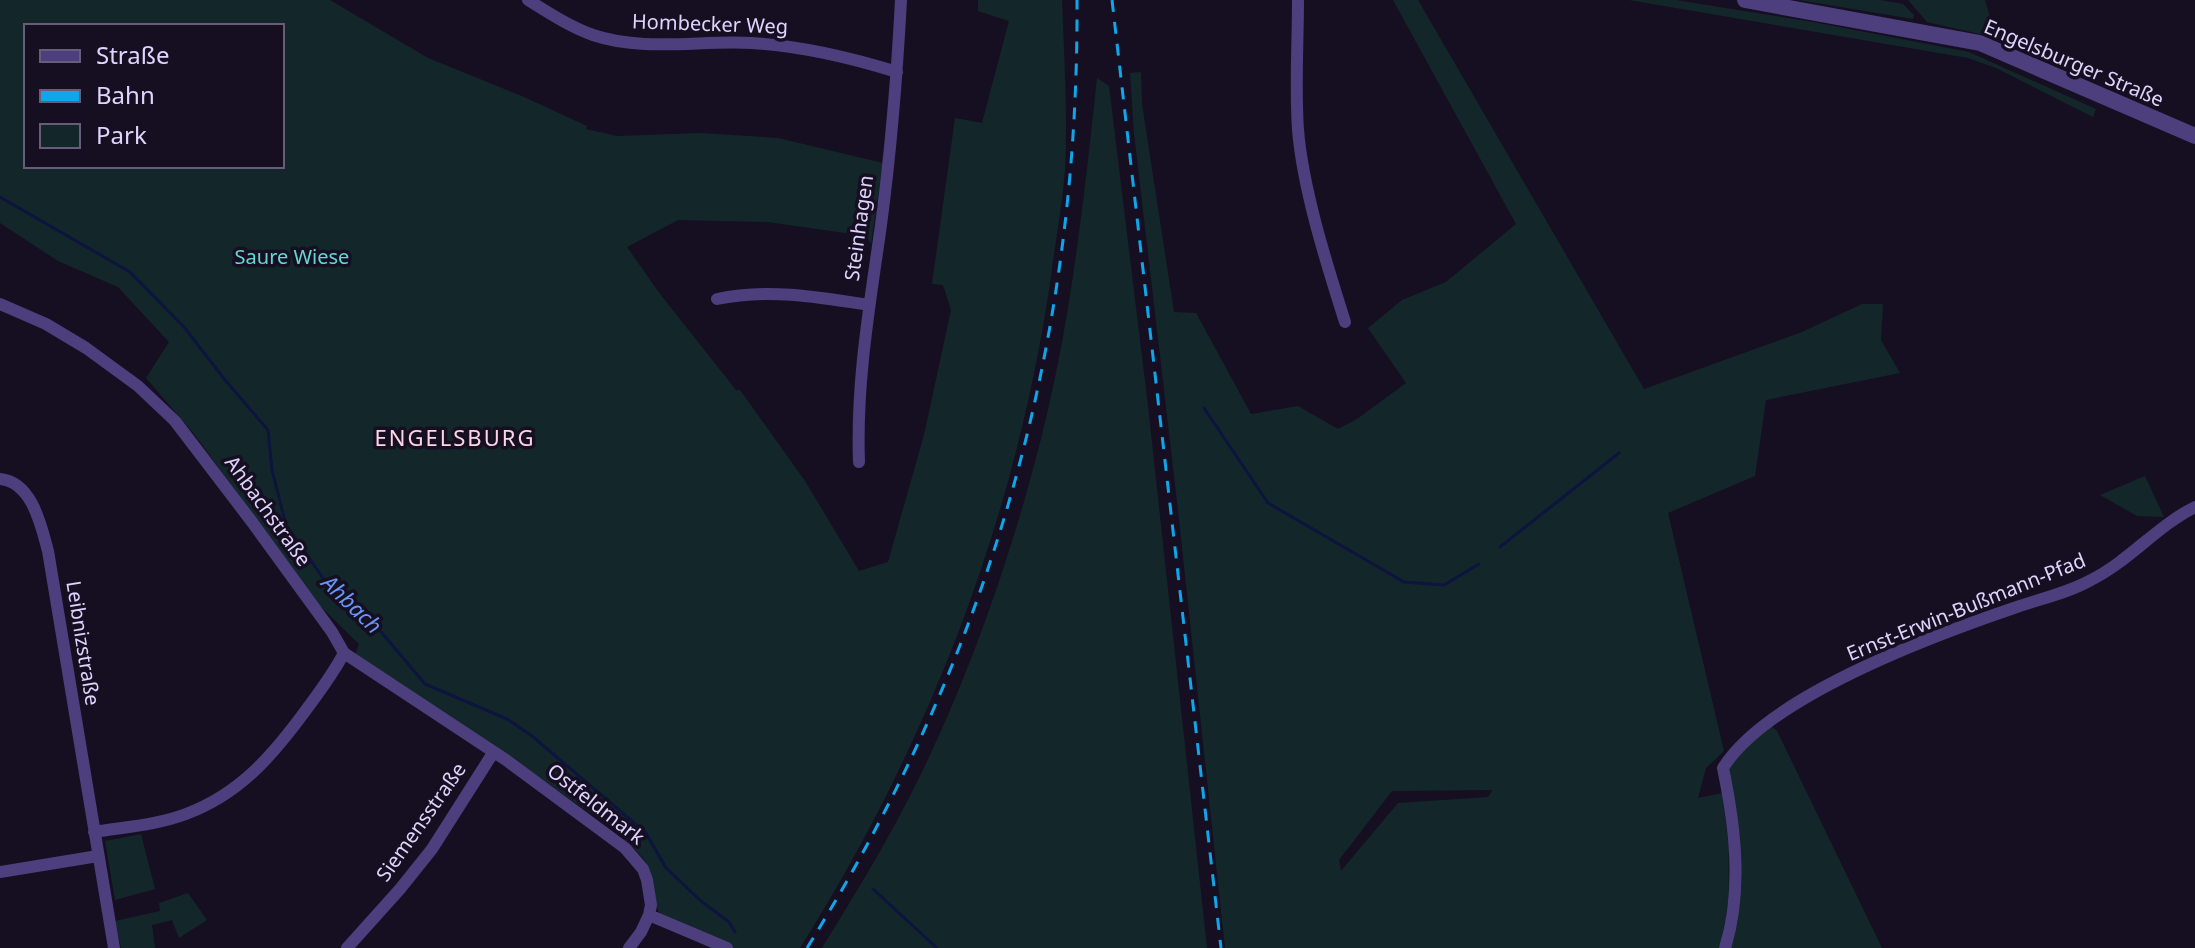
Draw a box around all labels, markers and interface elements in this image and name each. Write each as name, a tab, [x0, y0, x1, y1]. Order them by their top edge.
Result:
street label: Hombecker Weg	[632, 7, 788, 40]
street label: Engelsburger Straße	[1980, 12, 2168, 113]
legend	[24, 24, 284, 168]
text: Straße	[96, 38, 169, 71]
text: Bahn	[96, 78, 155, 111]
text: Park	[96, 118, 147, 151]
street label: Steinhagen	[838, 173, 879, 283]
park label: Saure Wiese	[235, 243, 349, 270]
district label: ENGELSBURG	[375, 422, 535, 452]
street label: Ahbachstraße	[219, 450, 318, 571]
street label: Ernst-Erwin-Bußmann-Pfad	[1842, 546, 2089, 667]
water label: Ahbach	[315, 566, 389, 639]
street label: Leibnizstraße	[60, 579, 107, 707]
street label: Siemensstraße	[370, 757, 472, 886]
street label: Ostfeldmark	[542, 757, 651, 850]

